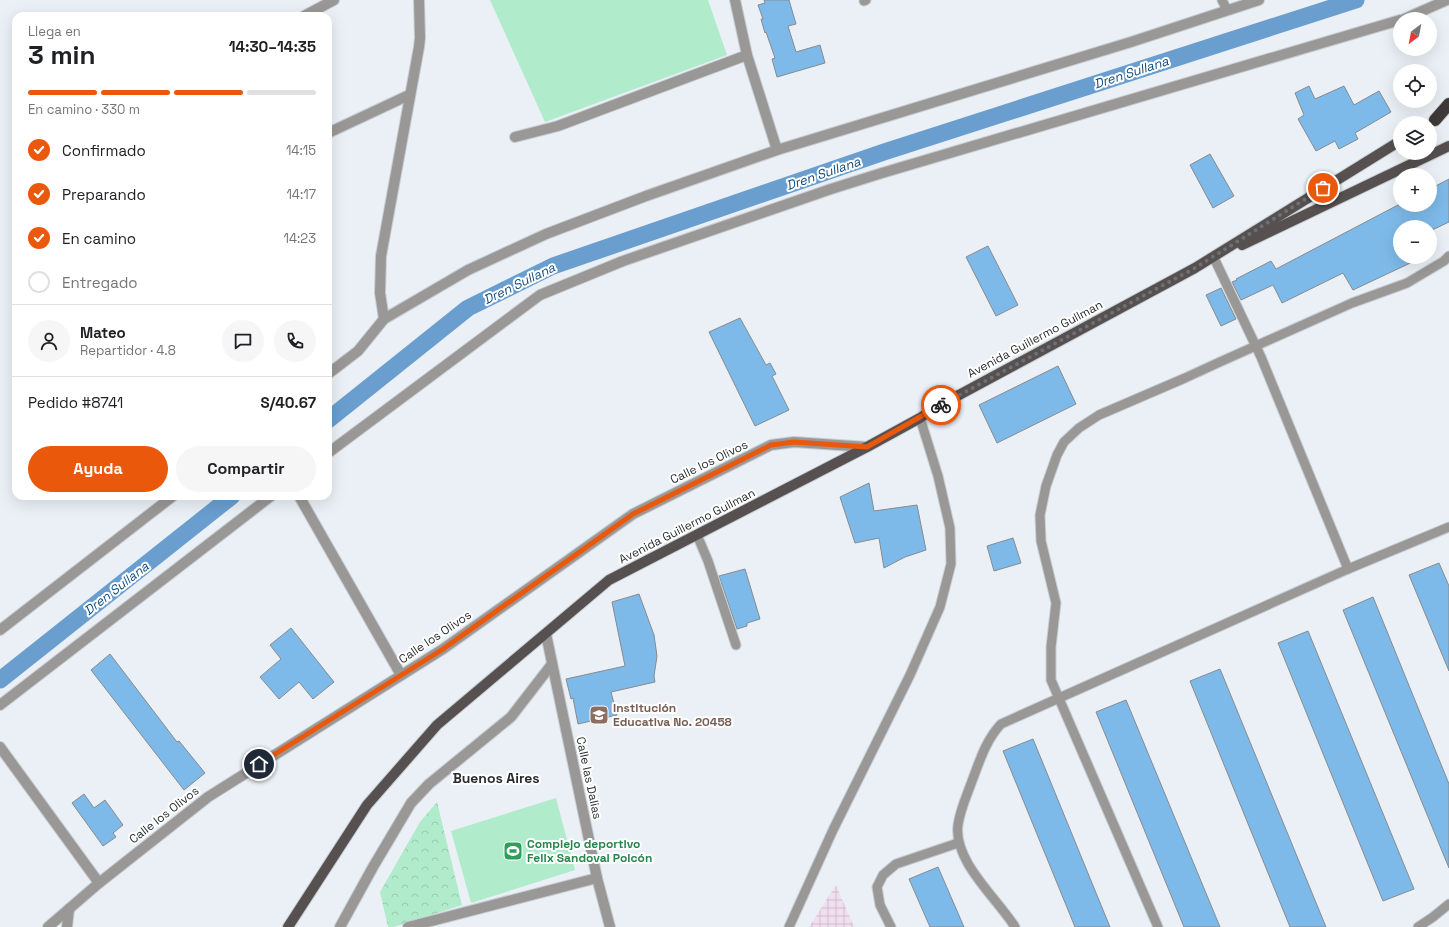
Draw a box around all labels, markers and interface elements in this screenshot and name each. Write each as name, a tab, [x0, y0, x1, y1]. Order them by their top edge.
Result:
north arrow	[1393, 12, 1437, 56]
map controls	[1393, 12, 1437, 264]
text: Llega en	[28, 23, 81, 40]
text: 14:30–14:35	[229, 37, 316, 56]
text: 3 min	[28, 38, 96, 72]
water label: Dren Sullana	[1092, 52, 1171, 93]
button: locate	[1393, 64, 1437, 108]
text: En camino · 330 m	[28, 101, 140, 118]
button: layers	[1393, 116, 1437, 160]
icon: check	[28, 139, 50, 161]
text: Confirmado	[62, 141, 146, 160]
text: 14:15	[286, 142, 316, 159]
water label: Dren Sullana	[784, 153, 863, 194]
button: +	[1393, 168, 1437, 212]
pin	[1306, 171, 1340, 205]
icon: bag	[1312, 177, 1334, 199]
icon: check	[28, 183, 50, 205]
text: Preparando	[62, 185, 146, 204]
text: 14:17	[286, 186, 316, 203]
button: −	[1393, 220, 1437, 264]
icon: check	[28, 227, 50, 249]
text: En camino	[62, 229, 136, 248]
text: 14:23	[284, 230, 316, 247]
water label: Dren Sullana	[481, 259, 558, 308]
text: Entregado	[62, 273, 138, 292]
street label: Avenida Guillermo Gullman	[965, 297, 1105, 381]
button: person	[28, 320, 70, 362]
button: chat	[222, 320, 264, 362]
button: phone	[274, 320, 316, 362]
text: Mateo	[80, 323, 126, 342]
text: Repartidor · 4.8	[80, 342, 176, 359]
courier	[921, 385, 961, 425]
text: Pedido #8741	[28, 393, 123, 412]
text: S/40.67	[260, 393, 316, 412]
icon: bike	[930, 394, 952, 416]
street label: Calle los Olivos	[668, 436, 750, 488]
button: Ayuda	[28, 446, 168, 492]
button: Compartir	[176, 446, 316, 492]
street label: Avenida Guillermo Gullman	[616, 485, 758, 567]
water label: Dren Sullana	[81, 558, 152, 619]
street label: Calle los Olivos	[396, 607, 474, 667]
place label: Institución Educativa No. 20458	[613, 700, 732, 730]
school or university icon: Institución Educativa No. 20458	[588, 704, 610, 726]
street label: Calle las Dalias	[572, 735, 606, 821]
pin	[242, 747, 276, 781]
icon: home	[248, 753, 270, 775]
district label: Buenos Aires	[452, 769, 540, 787]
street label: Calle los Olivos	[126, 783, 202, 847]
place label: Complejo deportivo Felix Sandoval Poicón	[527, 836, 652, 866]
sports icon: Complejo deportivo Felix Sandoval Poicón	[502, 840, 524, 862]

